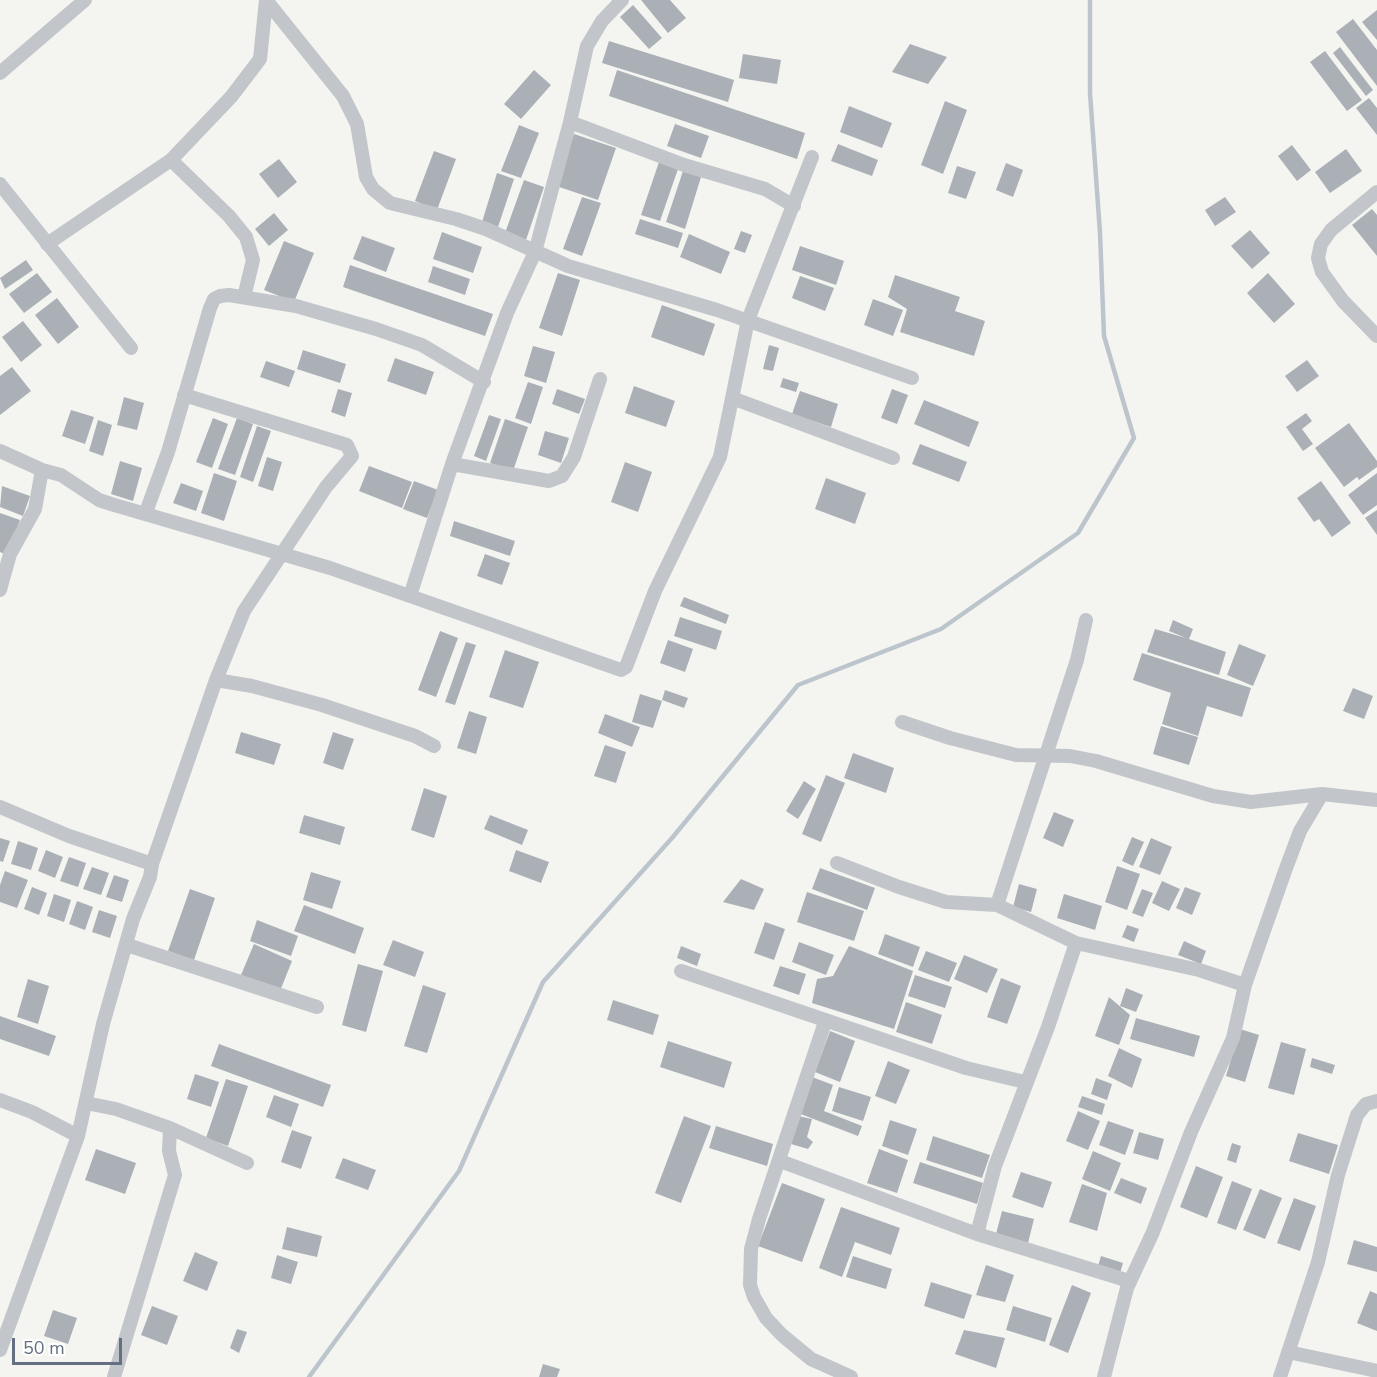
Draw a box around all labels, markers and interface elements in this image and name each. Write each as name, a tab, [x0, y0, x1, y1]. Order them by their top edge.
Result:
scale bar	[15, 1326, 124, 1364]
text: 50 m	[23, 1336, 65, 1360]

